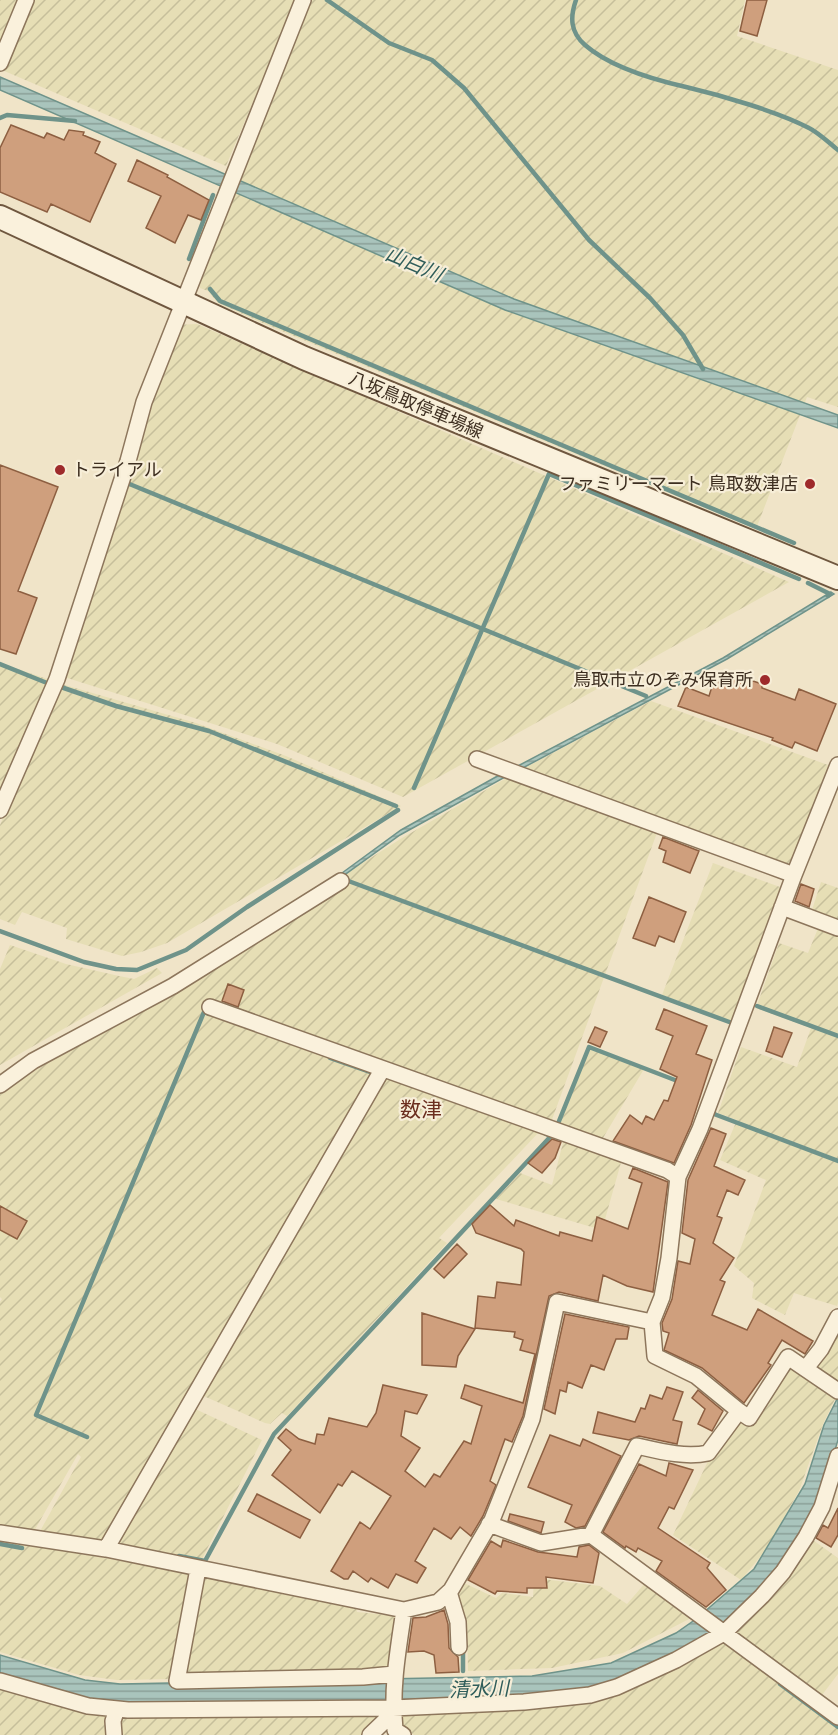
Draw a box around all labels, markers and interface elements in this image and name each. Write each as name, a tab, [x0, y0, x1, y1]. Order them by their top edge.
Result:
water label: 山白川	[382, 241, 448, 288]
street label: 八坂鳥取停車場線	[345, 367, 487, 443]
place label: トライアル	[72, 459, 162, 481]
marker: トライアル	[53, 463, 67, 477]
place label: ファミリーマート 鳥取数津店	[559, 473, 798, 495]
marker: ファミリーマート 鳥取数津店	[803, 477, 817, 491]
place label: 鳥取市立のぞみ保育所	[573, 669, 753, 691]
marker: 鳥取市立のぞみ保育所	[758, 673, 772, 687]
district label: 数津	[400, 1097, 442, 1123]
water label: 清水川	[449, 1676, 511, 1702]

